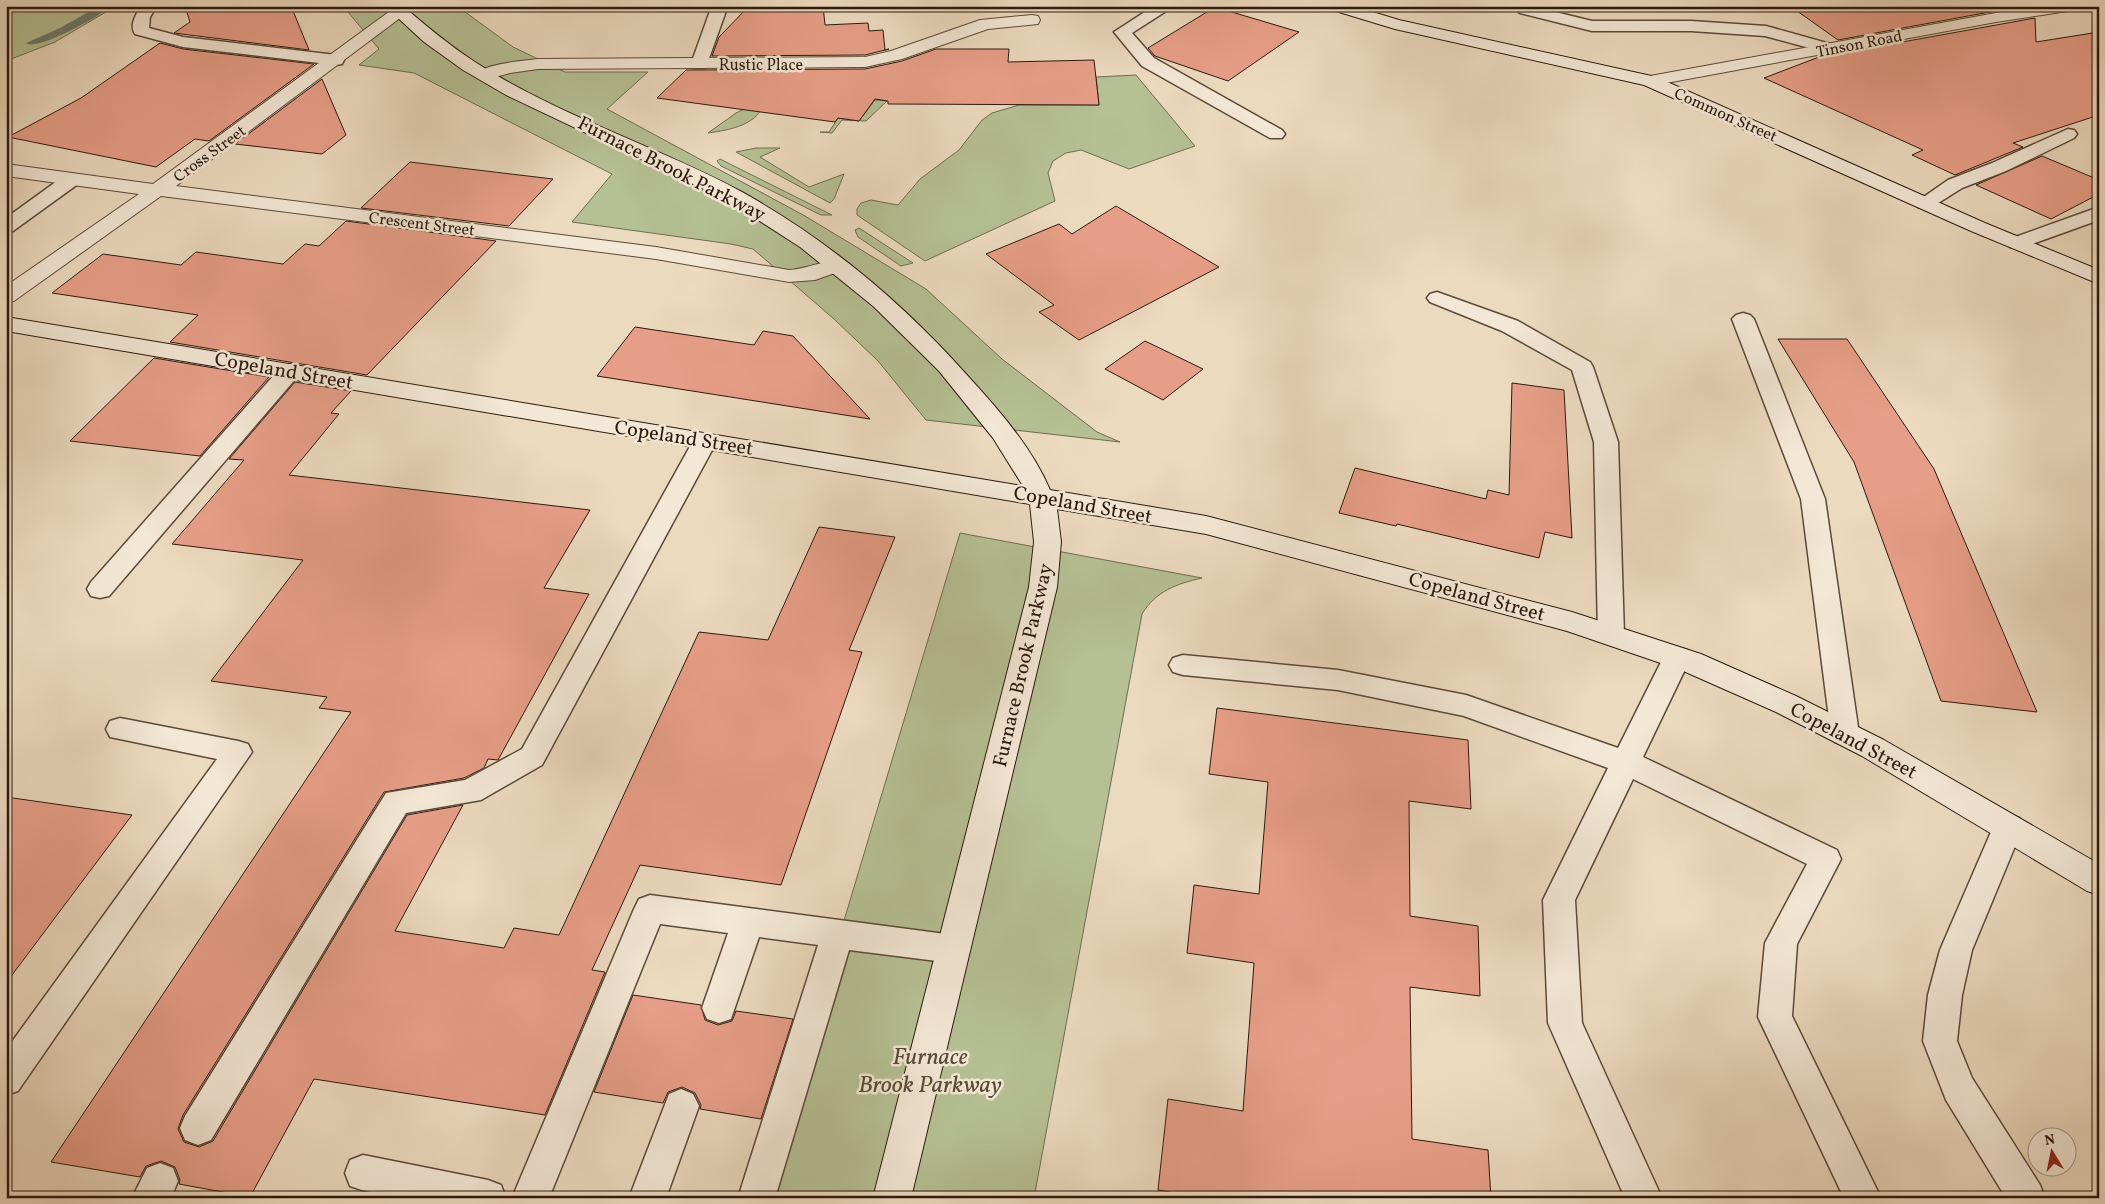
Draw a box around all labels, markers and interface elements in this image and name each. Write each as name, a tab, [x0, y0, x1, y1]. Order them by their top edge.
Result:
street label: Tinson Road	[1814, 26, 1904, 64]
street label: Rustic Place	[719, 55, 803, 77]
street label: Common Street	[1670, 83, 1780, 148]
street label: Furnace Brook Parkway	[572, 110, 770, 230]
street label: Cross Street	[170, 121, 251, 188]
street label: Crescent Street	[368, 208, 476, 242]
street label: Copeland Street	[212, 346, 355, 398]
street label: Copeland Street	[612, 414, 755, 464]
street label: Copeland Street	[1011, 480, 1154, 532]
street label: Furnace Brook Parkway	[987, 561, 1061, 770]
street label: Copeland Street	[1405, 566, 1548, 630]
street label: Copeland Street	[1785, 696, 1922, 787]
park label: Furnace Brook Parkway	[858, 1041, 1002, 1103]
north arrow	[2028, 1126, 2078, 1176]
text: N	[2043, 1130, 2057, 1151]

